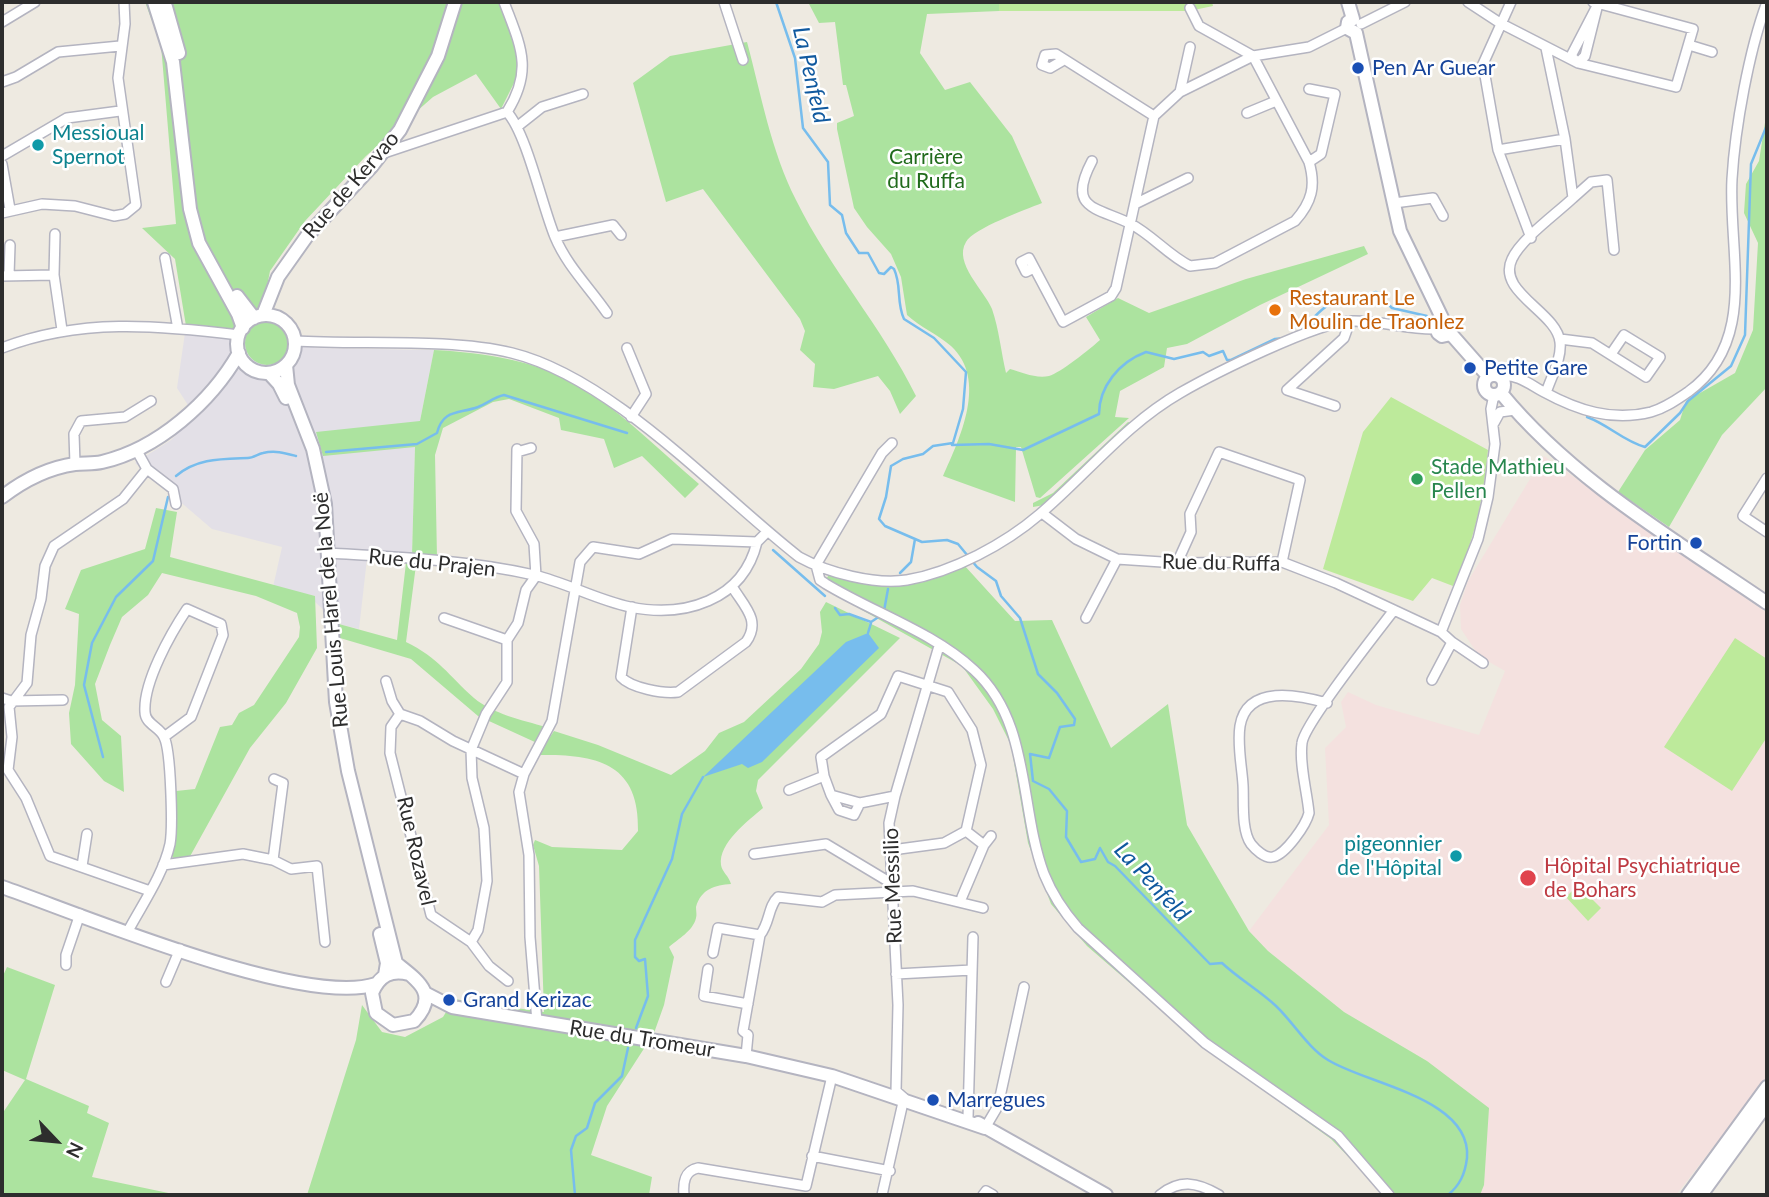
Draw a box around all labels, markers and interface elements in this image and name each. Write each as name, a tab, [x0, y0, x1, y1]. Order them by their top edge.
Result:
water label: La Penfeld	[786, 24, 836, 126]
place label: Pen Ar Guear	[1372, 55, 1495, 81]
marker: Pen Ar Guear	[1350, 60, 1366, 76]
place label: Messioual Spernot	[52, 120, 144, 170]
street label: Rue de Kervao	[298, 126, 404, 244]
marker: Messioual Spernot	[30, 137, 46, 153]
park label: Carrière du Ruffa	[887, 144, 965, 194]
place label: Restaurant Le Moulin de Traonlez	[1289, 285, 1464, 335]
marker: Restaurant Le Moulin de Traonlez	[1267, 302, 1283, 318]
place label: Petite Gare	[1484, 355, 1588, 381]
marker: Petite Gare	[1462, 360, 1478, 376]
place label: Stade Mathieu Pellen	[1431, 454, 1565, 504]
marker: Stade Mathieu Pellen	[1409, 471, 1425, 487]
street label: Rue Louis Harel de la Noë	[308, 491, 354, 729]
place label: Fortin	[1627, 530, 1682, 556]
marker: Fortin	[1688, 535, 1704, 551]
street label: Rue du Prajen	[367, 544, 497, 582]
street label: Rue du Ruffa	[1162, 549, 1280, 577]
street label: Rue Rozavel	[391, 794, 441, 908]
street label: Rue Messilio	[878, 827, 908, 945]
place label: pigeonnier de l'Hôpital	[1337, 831, 1442, 881]
water label: La Penfeld	[1108, 837, 1196, 927]
marker: pigeonnier de l'Hôpital	[1448, 848, 1464, 864]
place label: Hôpital Psychiatrique de Bohars	[1544, 853, 1740, 903]
marker: Hôpital Psychiatrique de Bohars	[1518, 868, 1538, 888]
place label: Grand Kerizac	[463, 987, 592, 1013]
marker: Grand Kerizac	[441, 992, 457, 1008]
street label: Rue du Tromeur	[568, 1015, 716, 1063]
place label: Marregues	[947, 1087, 1045, 1113]
marker: Marregues	[925, 1092, 941, 1108]
north arrow	[21, 1106, 91, 1176]
text: N	[62, 1139, 89, 1162]

